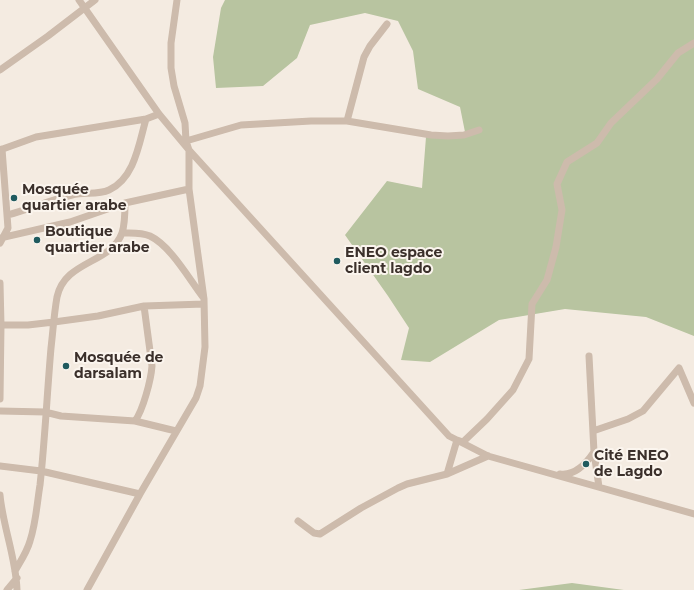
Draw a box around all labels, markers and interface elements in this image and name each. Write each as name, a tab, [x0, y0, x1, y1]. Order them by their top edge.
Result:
place label: Mosquée quartier arabe	[22, 182, 127, 214]
marker: Mosquée quartier arabe	[9, 193, 19, 203]
place label: Boutique quartier arabe	[45, 224, 150, 256]
marker: Boutique quartier arabe	[32, 235, 42, 245]
place label: ENEO espace client lagdo	[345, 245, 442, 278]
marker: ENEO espace client lagdo	[332, 256, 342, 266]
place label: Mosquée de darsalam	[74, 350, 163, 382]
marker: Mosquée de darsalam	[61, 361, 71, 371]
place label: Cité ENEO de Lagdo	[594, 448, 669, 480]
marker: Cité ENEO de Lagdo	[581, 459, 591, 469]

